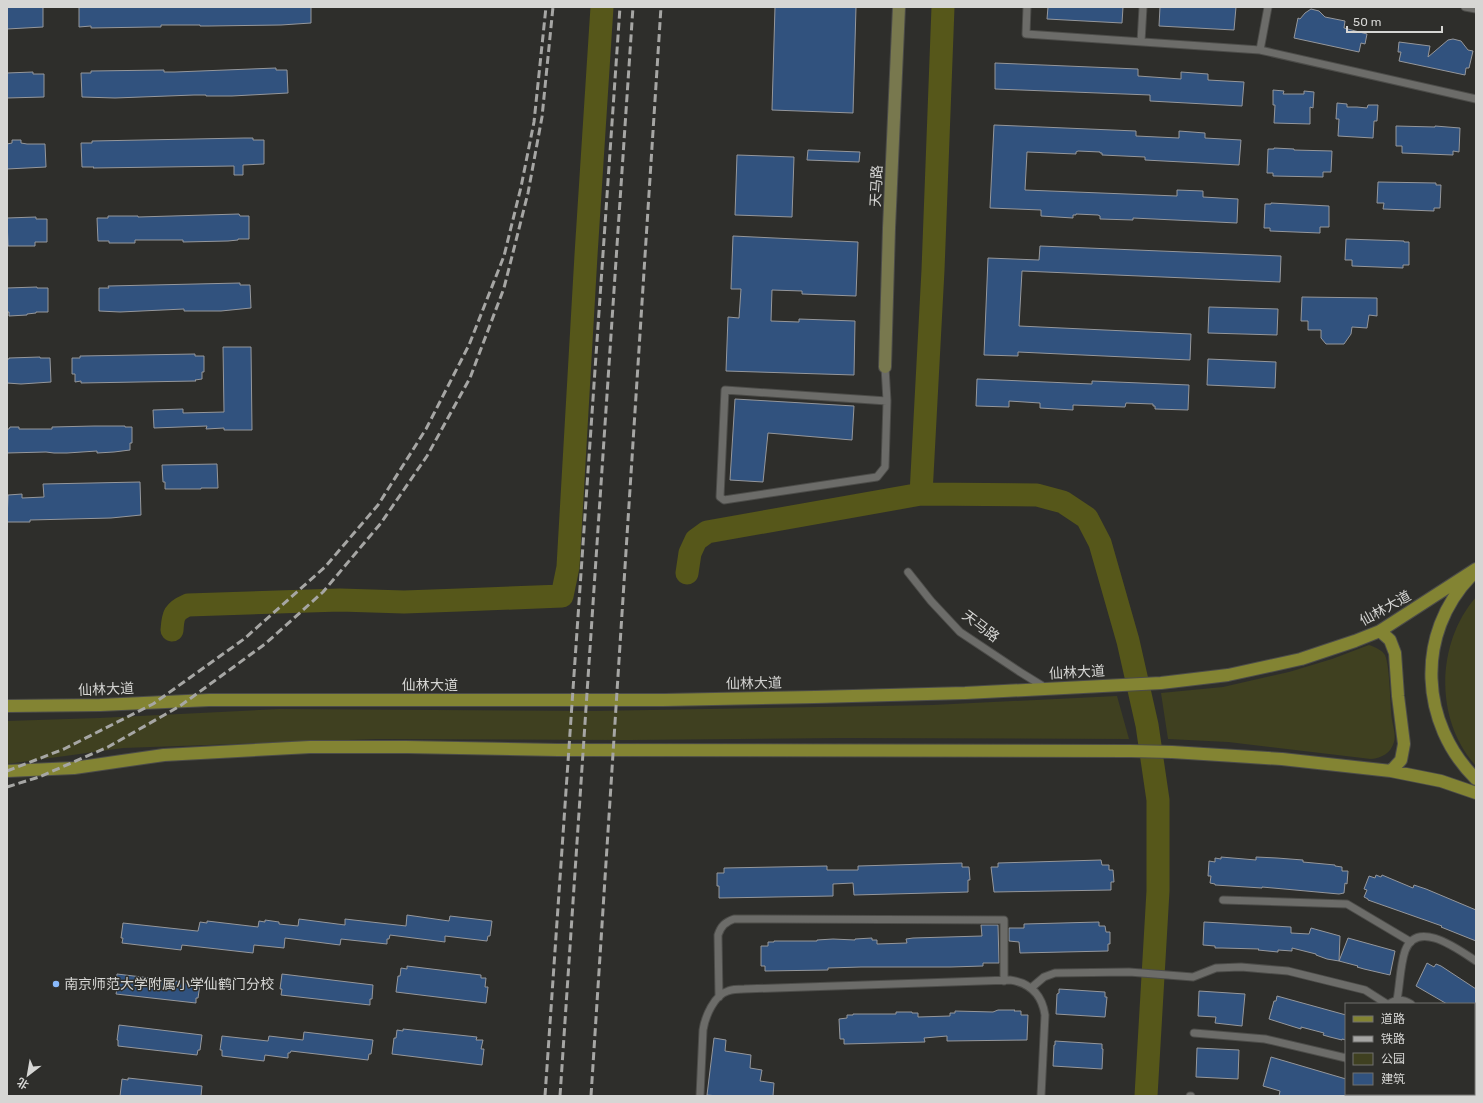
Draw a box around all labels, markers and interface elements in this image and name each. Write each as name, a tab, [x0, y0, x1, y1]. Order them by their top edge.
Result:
scale bar	[1347, 8, 1442, 34]
text: 50 m	[1353, 15, 1381, 29]
street label: 天马路	[867, 165, 886, 207]
street label: 仙林大道	[1357, 587, 1414, 629]
street label: 天马路	[959, 607, 1003, 646]
street label: 仙林大道	[1049, 663, 1105, 682]
street label: 仙林大道	[726, 675, 782, 692]
street label: 仙林大道	[402, 677, 458, 694]
street label: 仙林大道	[78, 680, 134, 699]
place label: 南京师范大学附属小学仙鹤门分校	[64, 976, 274, 993]
marker: 南京师范大学附属小学仙鹤门分校	[51, 979, 61, 989]
legend	[1345, 1003, 1475, 1095]
text: 道路	[1381, 1012, 1405, 1026]
text: 铁路	[1381, 1032, 1405, 1046]
text: 公园	[1381, 1052, 1405, 1066]
north arrow	[8, 1055, 48, 1095]
text: 建筑	[1381, 1072, 1405, 1086]
text: 北	[15, 1075, 31, 1092]

